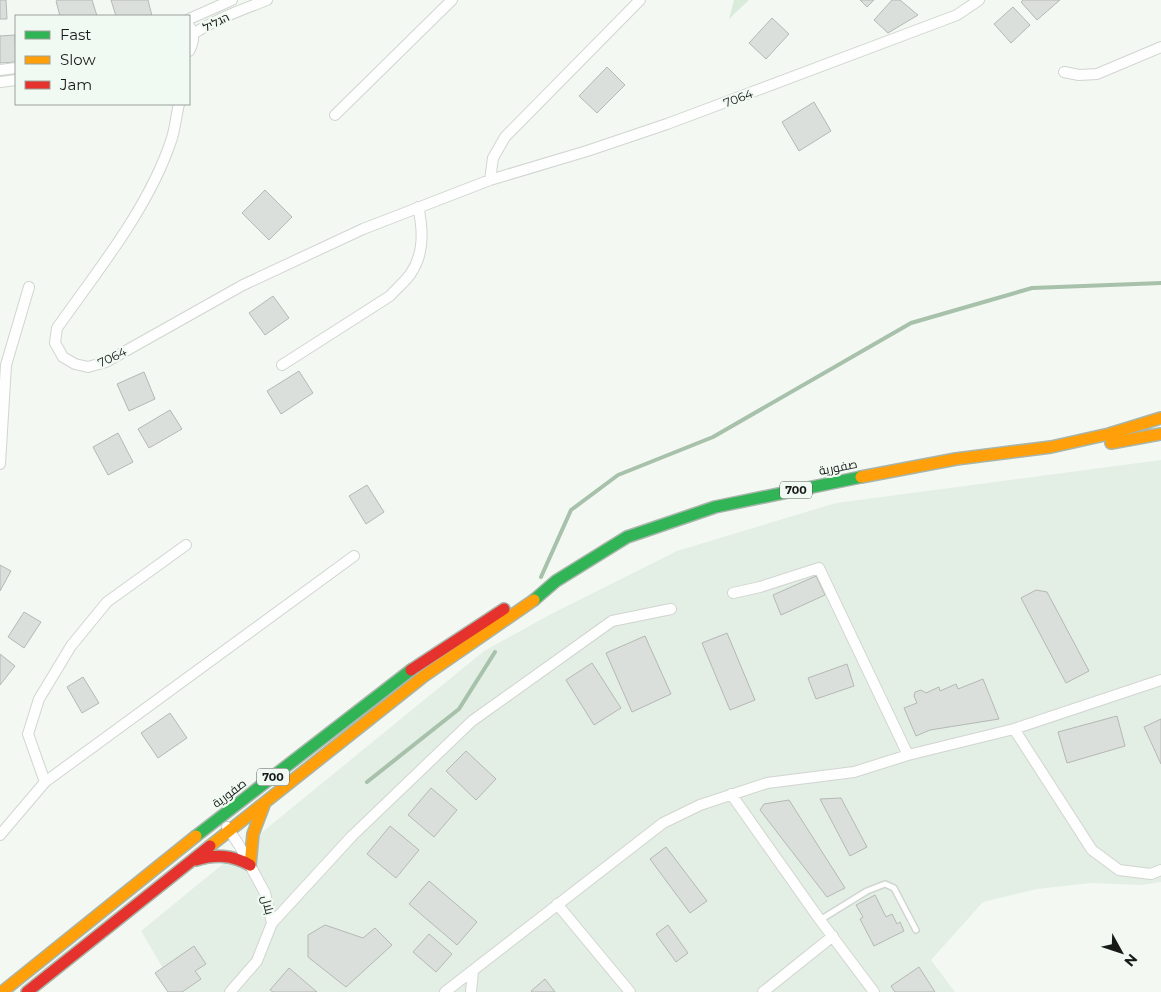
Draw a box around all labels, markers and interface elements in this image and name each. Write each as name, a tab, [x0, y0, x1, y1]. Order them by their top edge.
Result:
street label: הגליל	[200, 9, 232, 35]
legend	[15, 15, 190, 105]
text: Fast	[60, 25, 91, 44]
text: Slow	[60, 50, 96, 69]
text: Jam	[59, 75, 92, 94]
street label: 7064	[721, 86, 755, 110]
street label: 7064	[95, 344, 129, 370]
street label: صفورية	[818, 456, 858, 478]
road number: 700	[780, 482, 812, 498]
road number: 700	[257, 769, 289, 786]
street label: صفورية	[209, 775, 249, 811]
street label: بلال	[258, 894, 278, 916]
north arrow	[1096, 927, 1146, 977]
text: N	[1120, 950, 1141, 970]

